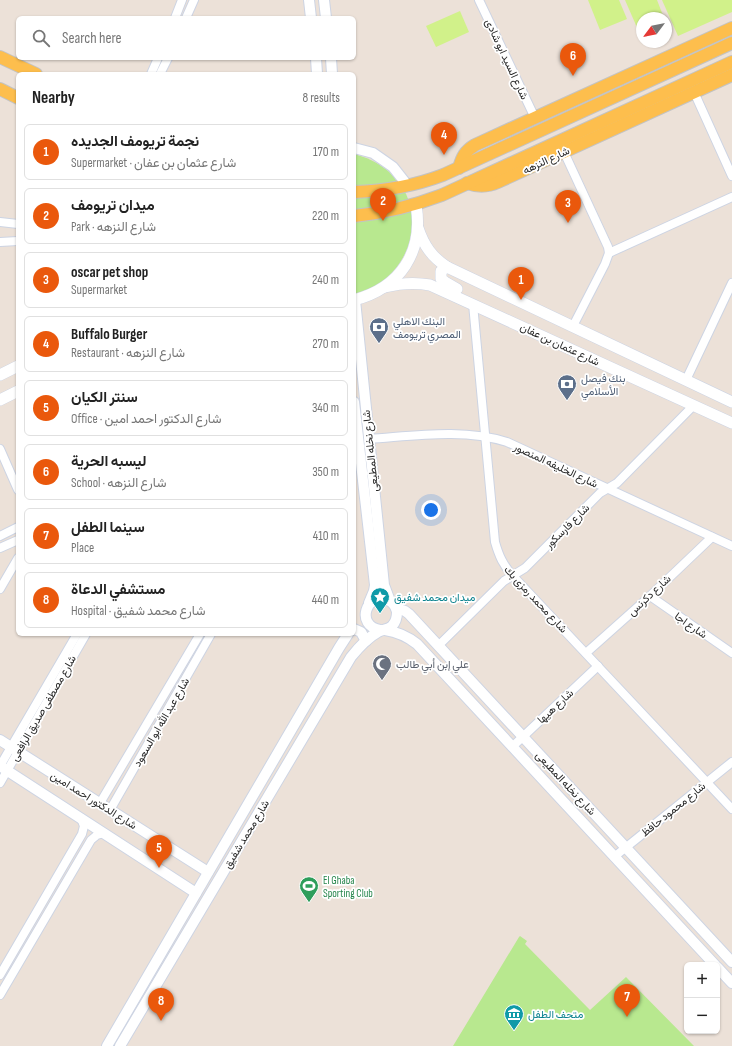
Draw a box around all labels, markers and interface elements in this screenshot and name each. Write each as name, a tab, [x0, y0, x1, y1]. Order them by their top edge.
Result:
north arrow	[636, 12, 672, 48]
search box	[16, 16, 356, 60]
street label: شارع السيد ابو شادى	[481, 17, 531, 102]
icon: search	[30, 27, 52, 49]
text: Search here	[62, 29, 122, 48]
pin: 6	[560, 43, 586, 76]
text: Nearby	[32, 88, 75, 108]
text: 8 results	[302, 90, 340, 106]
pin: 4	[431, 122, 457, 155]
text: نجمة تريومف الجديده	[71, 132, 199, 151]
text: 1	[43, 144, 49, 160]
text: 170 m	[313, 144, 339, 160]
street label: شارع النزهه	[521, 144, 572, 178]
text: Supermarket · شارع عثمان بن عفان	[71, 155, 236, 171]
pin: 2	[370, 188, 396, 221]
pin: 3	[555, 190, 581, 223]
text: ميدان تريومف	[71, 196, 155, 215]
text: 2	[43, 208, 49, 224]
text: 220 m	[312, 208, 339, 224]
text: Park · شارع النزهه	[71, 219, 156, 235]
text: oscar pet shop	[71, 263, 148, 282]
pin: 1	[508, 267, 534, 300]
text: 3	[43, 272, 49, 288]
text: 240 m	[312, 272, 339, 288]
text: Supermarket	[71, 282, 127, 298]
place label: البنك الاهلي المصري تريومف	[393, 315, 461, 344]
bank icon: البنك الاهلي المصري تريومف	[368, 316, 390, 344]
street label: شارع عثمان بن عفان	[517, 320, 602, 370]
text: Buffalo Burger	[71, 325, 147, 344]
text: 4	[43, 336, 49, 352]
text: 270 m	[312, 336, 339, 352]
text: Restaurant · شارع النزهه	[71, 345, 185, 361]
place label: بنك فيصل الأسلامي	[581, 372, 626, 401]
bank icon: بنك فيصل الأسلامي	[556, 373, 578, 401]
text: سنتر الكيان	[71, 388, 138, 407]
text: 5	[43, 400, 49, 416]
text: 340 m	[312, 400, 339, 416]
street label: شارع نخله المطيعى	[360, 409, 382, 493]
text: Office · شارع الدكتور احمد امين	[71, 411, 221, 427]
street label: شارع الخليفه المنصور	[510, 440, 600, 492]
text: ليسبه الحرية	[71, 452, 147, 471]
text: 6	[43, 464, 49, 480]
text: 350 m	[312, 464, 339, 480]
text: School · شارع النزهه	[71, 475, 166, 491]
your location	[421, 500, 441, 520]
street label: شارع فارسكور	[542, 501, 593, 553]
text: سينما الطفل	[71, 518, 145, 537]
text: 7	[43, 528, 49, 544]
text: 410 m	[313, 528, 339, 544]
text: Place	[71, 540, 94, 556]
street label: شارع محمد رمزى بك	[501, 563, 570, 636]
street label: شارع دكرنس	[625, 572, 674, 619]
text: مستشفي الدعاة	[71, 580, 165, 599]
place icon: ميدان محمد شفيق	[369, 586, 391, 614]
place label: ميدان محمد شفيق	[394, 591, 475, 604]
text: 8	[43, 592, 49, 608]
text: 440 m	[312, 592, 339, 608]
text: Hospital · شارع محمد شفيق	[71, 603, 205, 619]
street label: شارع اجا	[671, 610, 710, 642]
street label: شارع مصطفى صديق الرافعى	[8, 653, 80, 764]
mosque icon: علي إبن أبي طالب	[371, 653, 393, 681]
place label: علي إبن أبي طالب	[396, 658, 469, 674]
street label: شارع عبد الله ابو السعود	[131, 675, 193, 770]
street label: شارع هيها	[535, 686, 577, 727]
street label: شارع نخله المطيعى	[532, 749, 599, 819]
street label: شارع الدكتور احمد امين	[48, 769, 139, 833]
street label: شارع محمود حافظ	[638, 779, 709, 840]
street label: شارع محمد شفيق	[221, 797, 273, 871]
pin: 5	[146, 835, 172, 868]
place label: El Ghaba Sporting Club	[323, 874, 373, 900]
sports icon: El Ghaba Sporting Club	[298, 875, 320, 903]
map controls	[684, 962, 720, 1034]
button: +	[684, 962, 720, 998]
pin: 7	[614, 984, 640, 1017]
pin: 8	[148, 988, 174, 1021]
button: −	[684, 998, 720, 1034]
museum icon: متحف الطفل	[503, 1003, 525, 1031]
place label: متحف الطفل	[528, 1008, 583, 1021]

